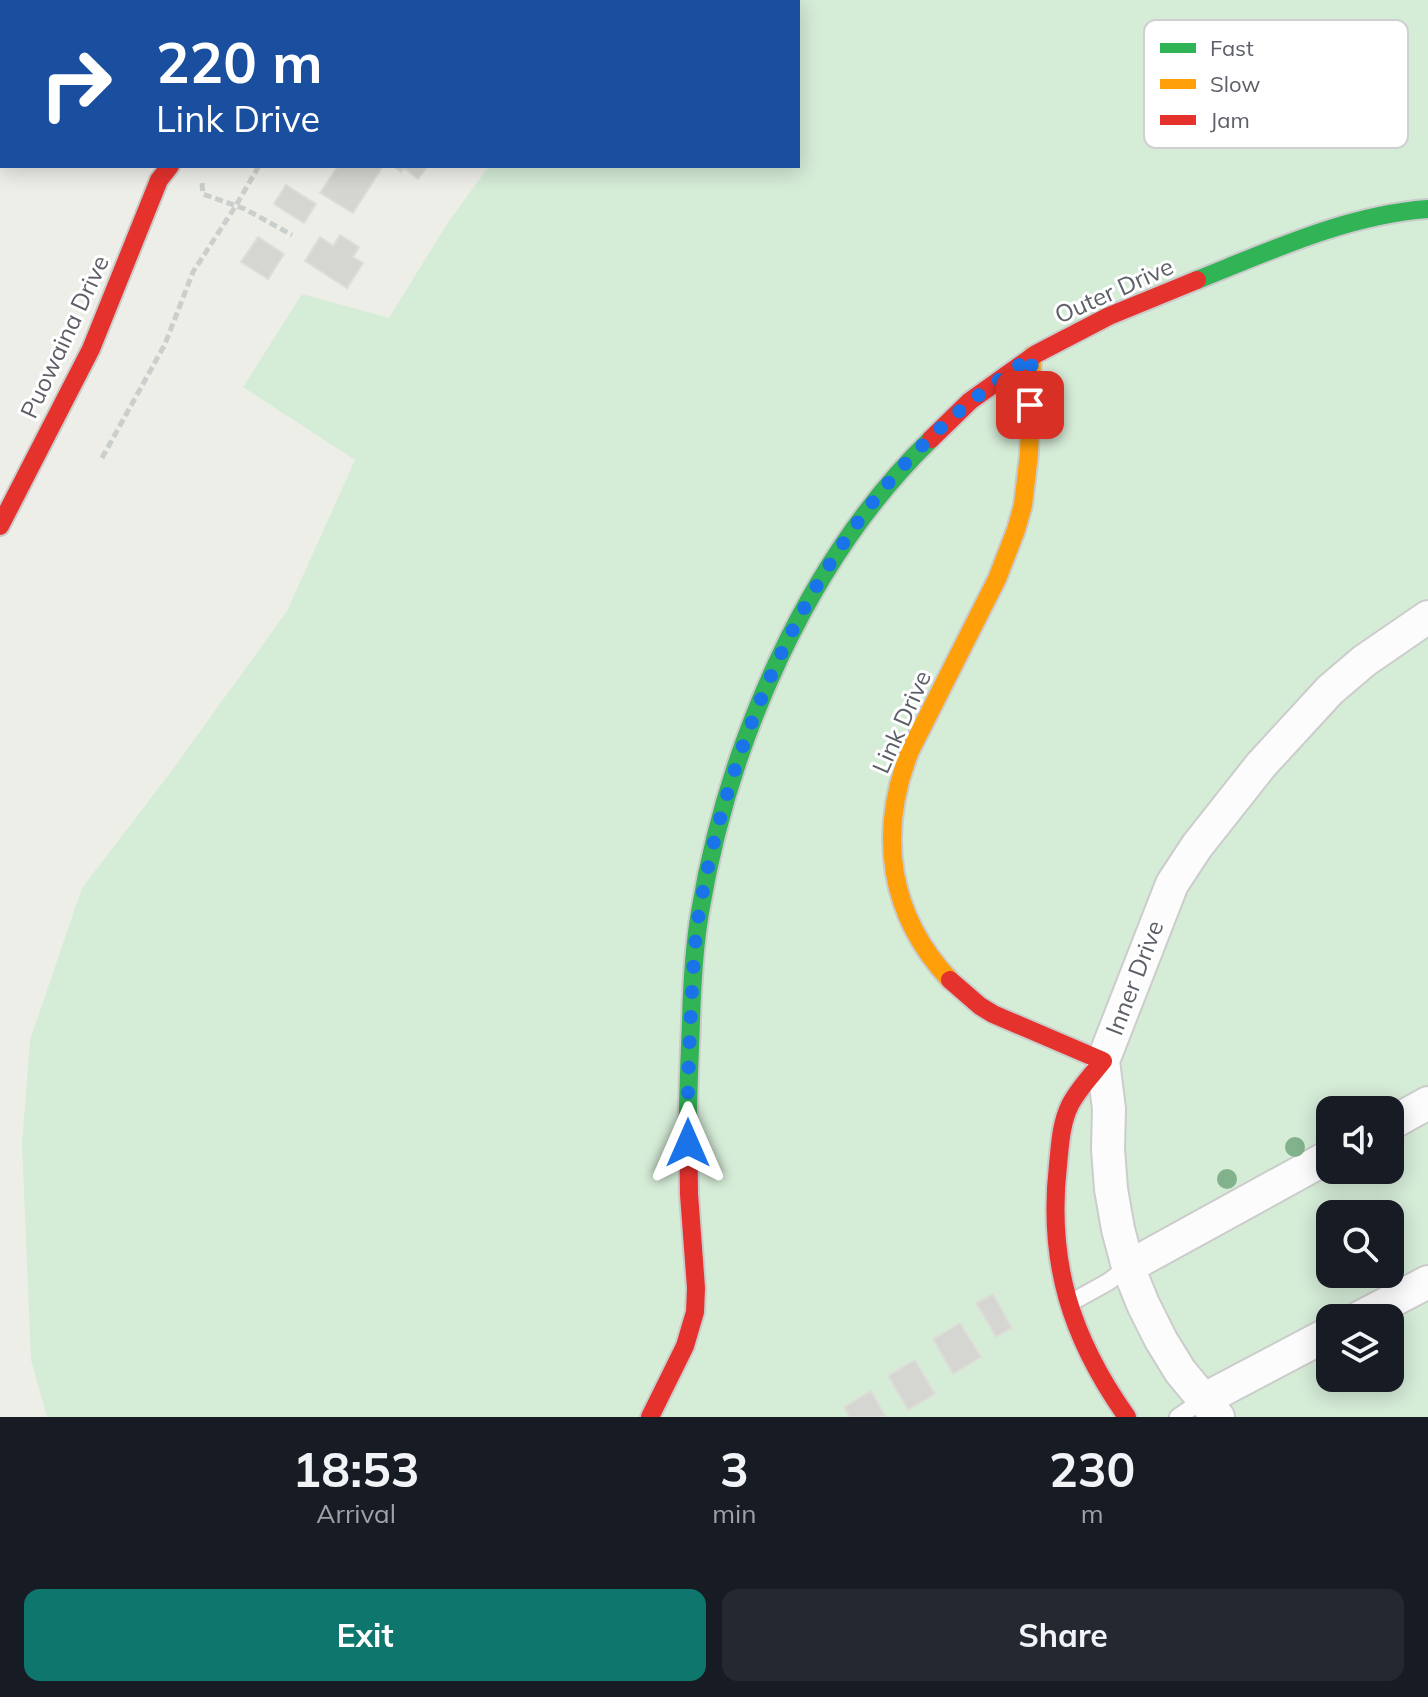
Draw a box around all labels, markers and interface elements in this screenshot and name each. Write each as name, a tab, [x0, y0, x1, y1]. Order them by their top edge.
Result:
legend	[1144, 20, 1408, 148]
text: 220 m	[156, 27, 323, 97]
icon: right	[24, 32, 128, 136]
text: Fast	[1210, 34, 1254, 62]
text: Slow	[1210, 70, 1260, 98]
text: Link Drive	[156, 96, 320, 141]
text: Jam	[1210, 106, 1250, 134]
street label: Puowaina Drive	[13, 250, 115, 423]
street label: Outer Drive	[1050, 251, 1178, 330]
pin	[996, 371, 1064, 439]
icon: arrive	[1008, 383, 1052, 427]
street label: Link Drive	[865, 665, 937, 778]
street label: Inner Drive	[1098, 916, 1170, 1039]
map controls	[1316, 1096, 1404, 1392]
button: sound	[1316, 1096, 1404, 1184]
position arrow	[646, 1101, 730, 1185]
button: search	[1316, 1200, 1404, 1288]
button: layers	[1316, 1304, 1404, 1392]
text: 18:53	[293, 1439, 420, 1499]
text: 3	[720, 1439, 749, 1499]
text: 230	[1049, 1439, 1135, 1499]
text: Arrival	[316, 1497, 396, 1530]
text: min	[712, 1497, 756, 1530]
text: m	[1081, 1497, 1104, 1530]
button: Exit	[24, 1589, 706, 1681]
button: Share	[722, 1589, 1404, 1681]

